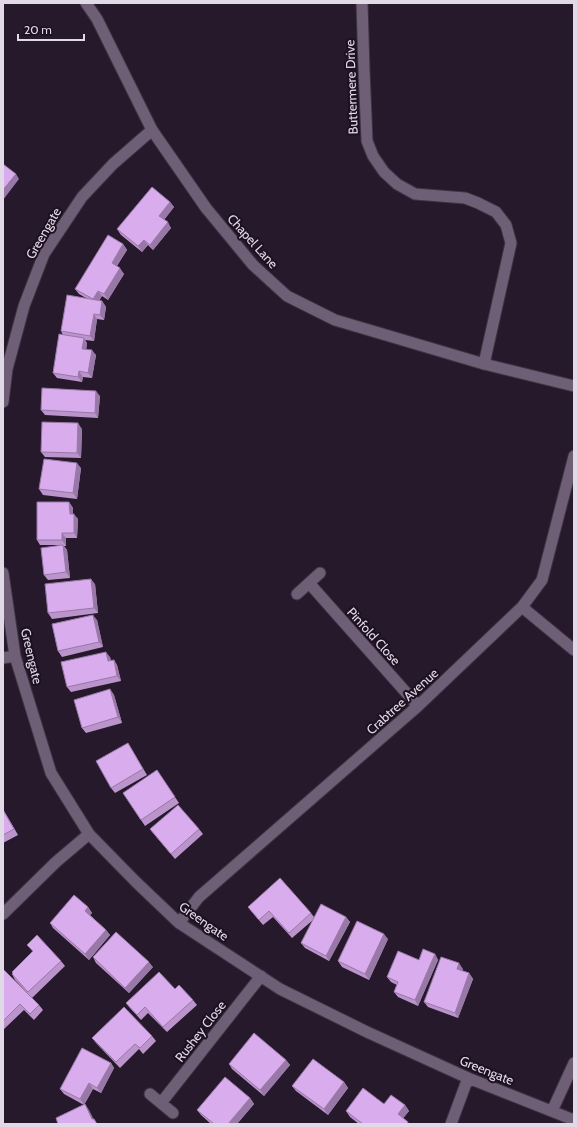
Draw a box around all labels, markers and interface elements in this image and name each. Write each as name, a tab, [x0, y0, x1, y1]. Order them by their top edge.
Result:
scale bar	[18, 16, 84, 42]
text: 20 m	[24, 22, 52, 37]
street label: Buttermere Drive	[341, 39, 361, 135]
street label: Greengate	[22, 204, 64, 262]
street label: Chapel Lane	[224, 210, 282, 272]
street label: Pinfold Close	[344, 604, 404, 668]
street label: Greengate	[18, 627, 46, 686]
street label: Crabtree Avenue	[363, 664, 441, 737]
street label: Greengate	[176, 898, 232, 944]
street label: Rushey Close	[171, 997, 229, 1065]
street label: Greengate	[458, 1052, 517, 1088]

